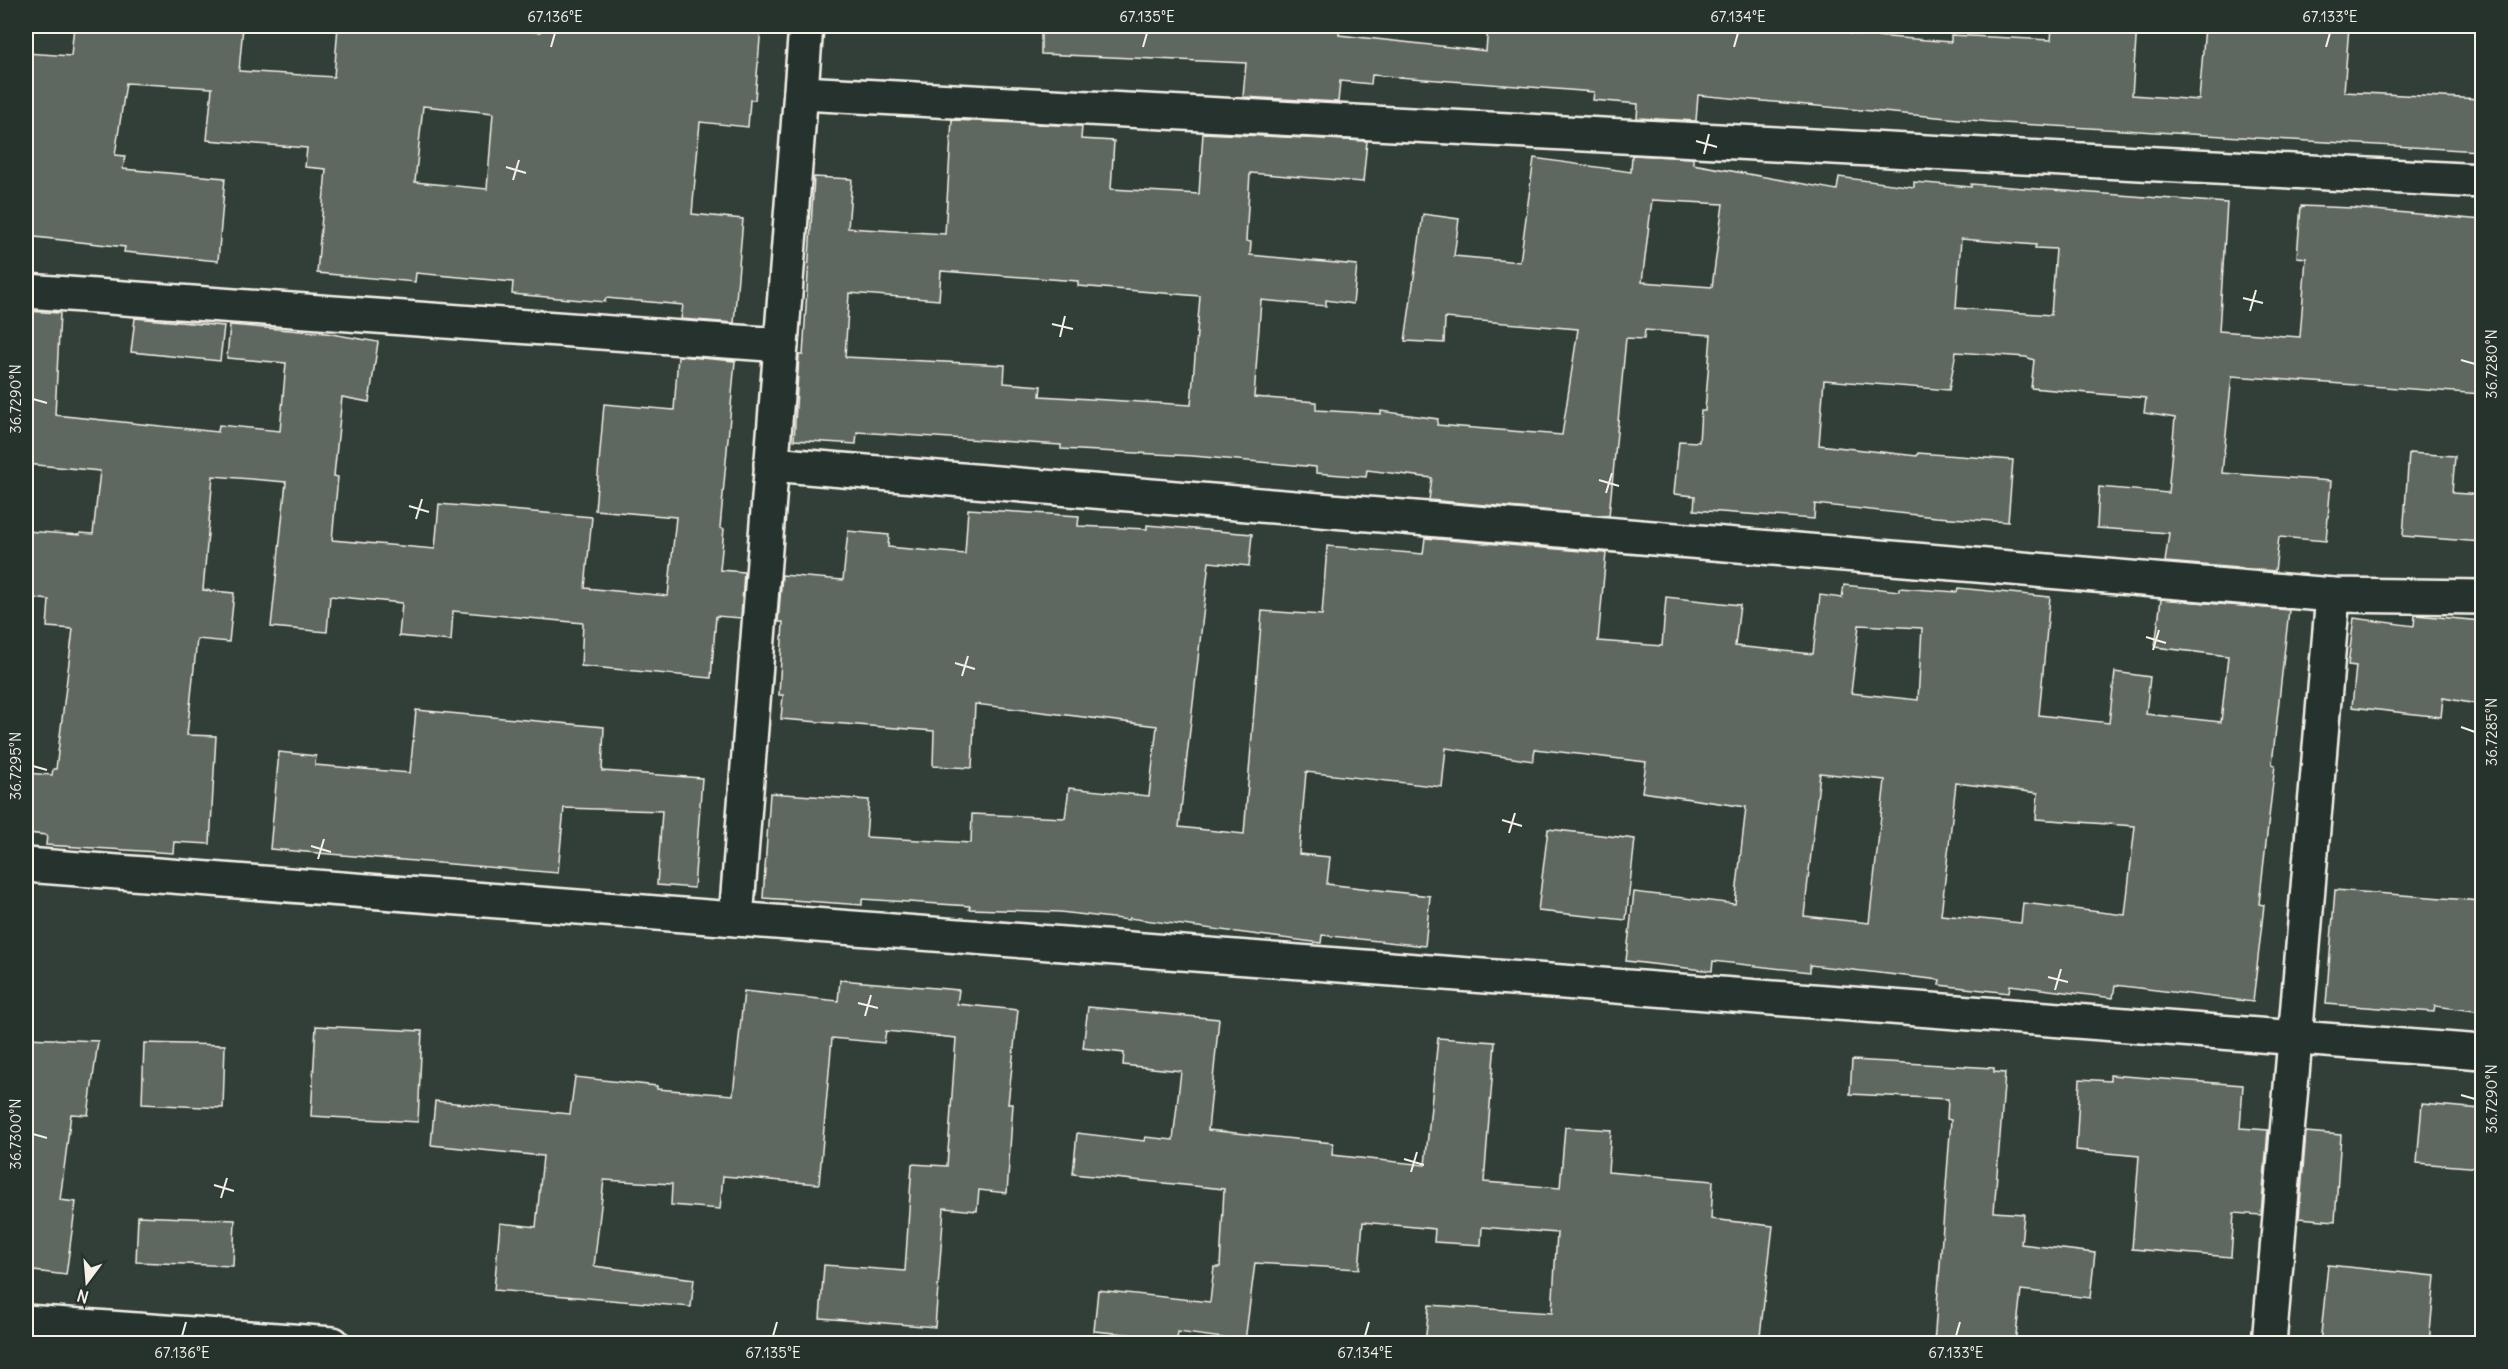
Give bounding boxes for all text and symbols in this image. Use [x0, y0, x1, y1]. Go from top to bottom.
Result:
text: 67.136°E [527, 7, 583, 26]
text: 67.135°E [1119, 7, 1175, 26]
text: 67.134°E [1710, 7, 1766, 26]
text: 67.133°E [2302, 7, 2358, 26]
text: 36.7280°N [2482, 329, 2501, 399]
text: 36.7290°N [6, 364, 25, 434]
text: 36.7285°N [2482, 698, 2501, 766]
text: 36.7295°N [6, 732, 25, 800]
text: 36.7290°N [2482, 1064, 2501, 1134]
text: 36.7300°N [6, 1098, 25, 1170]
north arrow [57, 1252, 117, 1312]
text: N [75, 1285, 91, 1308]
text: 67.136°E [154, 1343, 210, 1362]
text: 67.135°E [745, 1343, 801, 1362]
text: 67.134°E [1337, 1343, 1393, 1362]
text: 67.133°E [1928, 1343, 1984, 1362]

